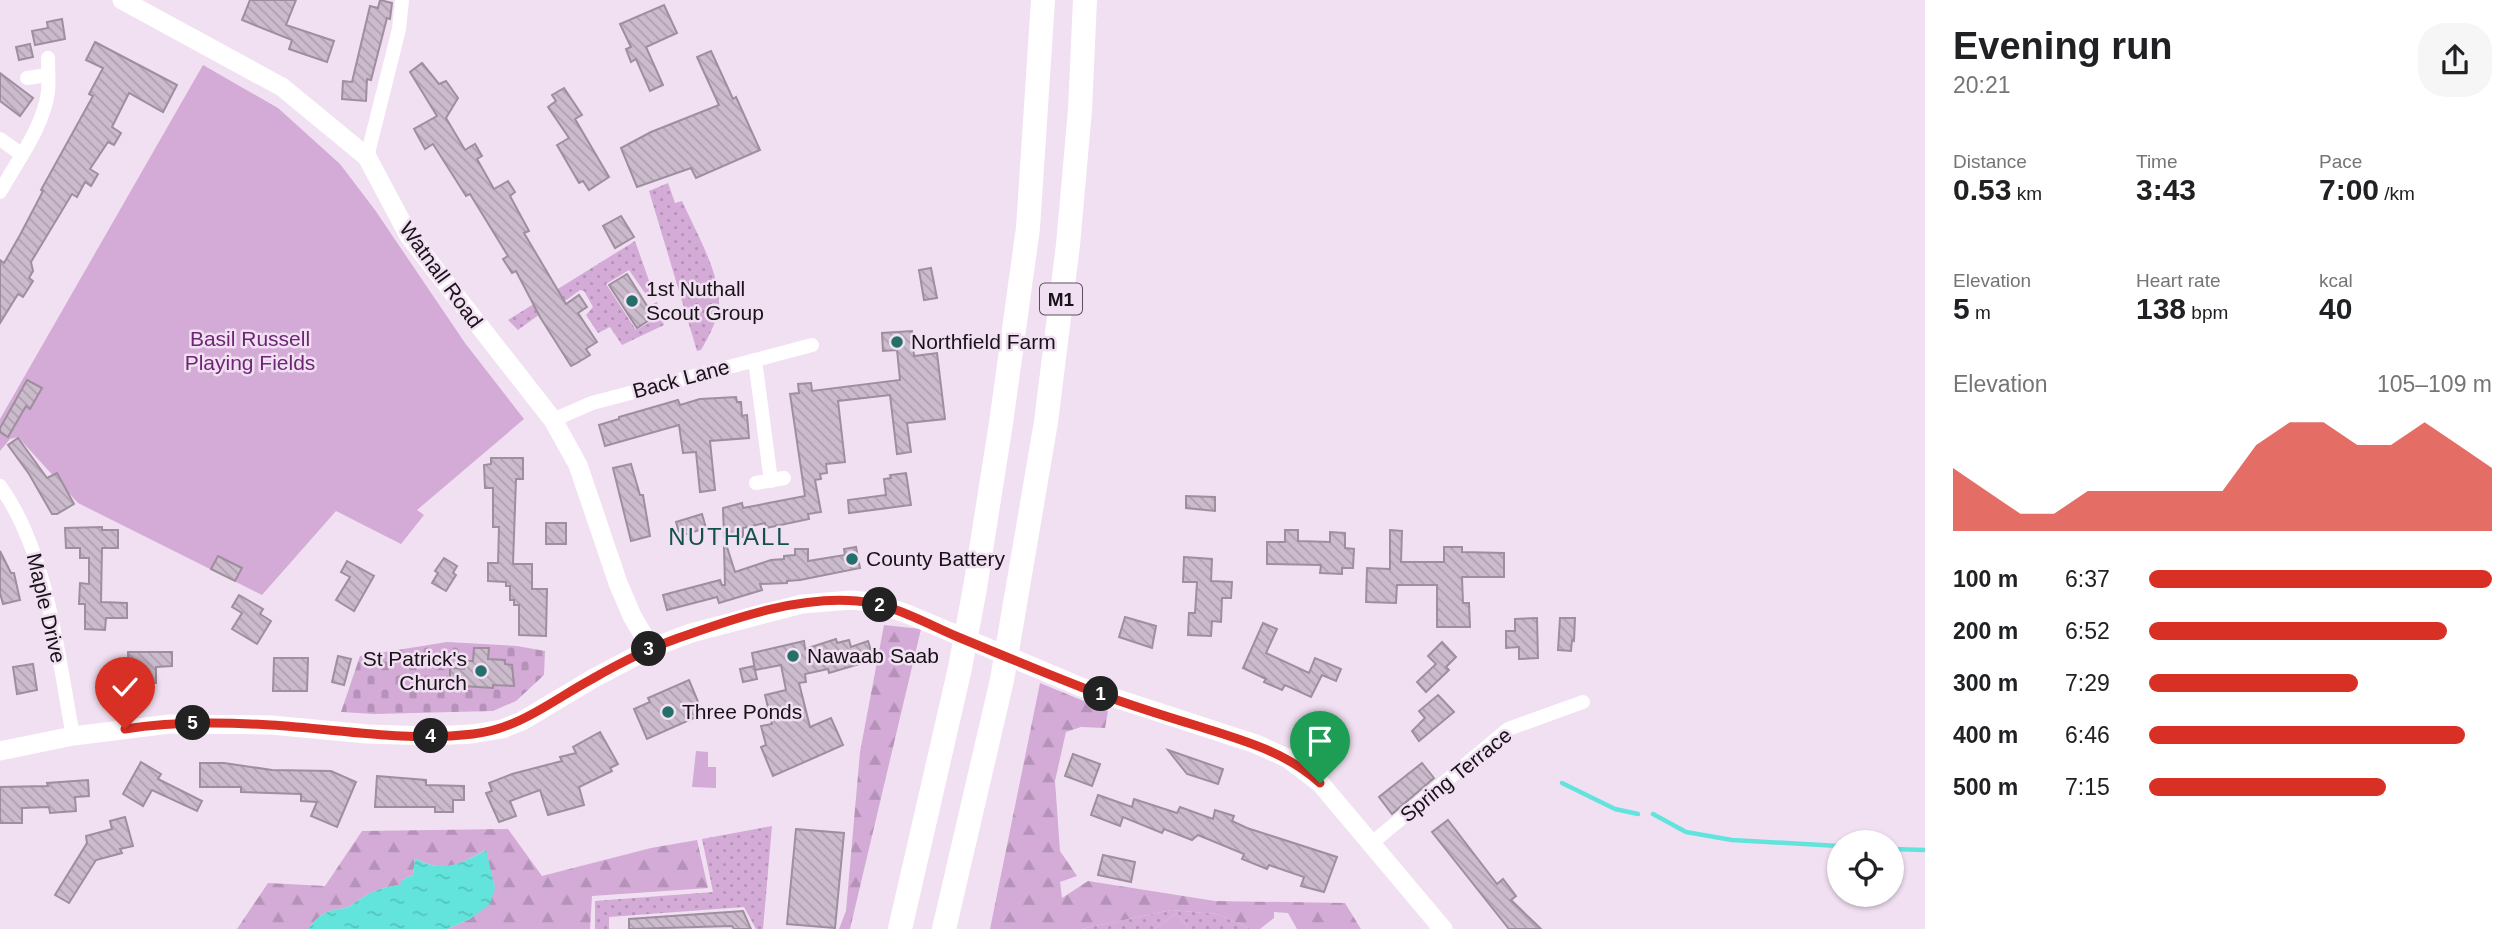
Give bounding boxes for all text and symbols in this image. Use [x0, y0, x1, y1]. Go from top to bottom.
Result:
button: share [2418, 23, 2492, 97]
text: Evening run [1953, 25, 2173, 67]
text: 20:21 [1953, 72, 2011, 98]
text: Distance [1953, 151, 2027, 172]
text: Time [2136, 151, 2178, 172]
text: Pace [2319, 151, 2362, 172]
text: 0.53 [1953, 173, 2011, 206]
text: 3:43 [2136, 173, 2196, 206]
text: 7:00 [2319, 173, 2379, 206]
text: km [2011, 183, 2042, 204]
text: /km [2379, 183, 2415, 204]
street label: Watnall Road [395, 217, 488, 332]
text: Elevation [1953, 270, 2031, 291]
text: Heart rate [2136, 270, 2220, 291]
text: kcal [2319, 270, 2353, 291]
place label: 1st Nuthall Scout Group [646, 277, 764, 324]
road number: M1 [1040, 284, 1082, 314]
text: 5 [1953, 292, 1970, 325]
text: 138 [2136, 292, 2186, 325]
text: 40 [2319, 292, 2352, 325]
marker: 1st Nuthall Scout Group [624, 293, 640, 309]
text: m [1970, 302, 1991, 323]
text: bpm [2186, 302, 2228, 323]
park label: Basil Russell Playing Fields [185, 327, 315, 374]
place label: Northfield Farm [911, 330, 1056, 353]
marker: Northfield Farm [889, 334, 905, 350]
street label: Back Lane [630, 355, 732, 402]
text: Elevation [1953, 371, 2048, 397]
text: 105–109 m [2377, 371, 2492, 397]
district label: NUTHALL [668, 523, 792, 550]
place label: County Battery [866, 547, 1005, 570]
street label: Maple Drive [23, 551, 70, 665]
marker: County Battery [844, 551, 860, 567]
text: 100 m [1953, 566, 2018, 592]
text: 6:37 [2065, 566, 2110, 592]
pin: 2 [862, 588, 898, 622]
text: 2 [874, 594, 885, 615]
text: 200 m [1953, 618, 2018, 644]
text: 6:52 [2065, 618, 2110, 644]
pin: 3 [632, 632, 666, 666]
text: 3 [643, 638, 654, 659]
place label: Nawaab Saab [807, 644, 939, 667]
place label: St Patrick's Church [363, 647, 467, 694]
marker: Nawaab Saab [785, 648, 801, 664]
pin [95, 657, 155, 729]
marker: St Patrick's Church [473, 663, 489, 679]
icon: check [106, 668, 144, 706]
text: 300 m [1953, 670, 2018, 696]
text: 7:29 [2065, 670, 2110, 696]
pin: 1 [1084, 676, 1118, 712]
text: 1 [1095, 683, 1106, 704]
place label: Three Ponds [682, 700, 802, 723]
marker: Three Ponds [660, 704, 676, 720]
pin: 5 [176, 706, 210, 740]
pin [1290, 711, 1350, 783]
text: 5 [187, 712, 198, 733]
pin: 4 [414, 718, 448, 754]
icon: arrive [1301, 722, 1339, 760]
text: 400 m [1953, 722, 2018, 748]
text: 6:46 [2065, 722, 2110, 748]
street label: Spring Terrace [1396, 723, 1516, 826]
text: 4 [425, 725, 436, 746]
text: 500 m [1953, 774, 2018, 800]
text: 7:15 [2065, 774, 2110, 800]
map controls [1827, 830, 1904, 907]
button: locate [1827, 830, 1904, 907]

